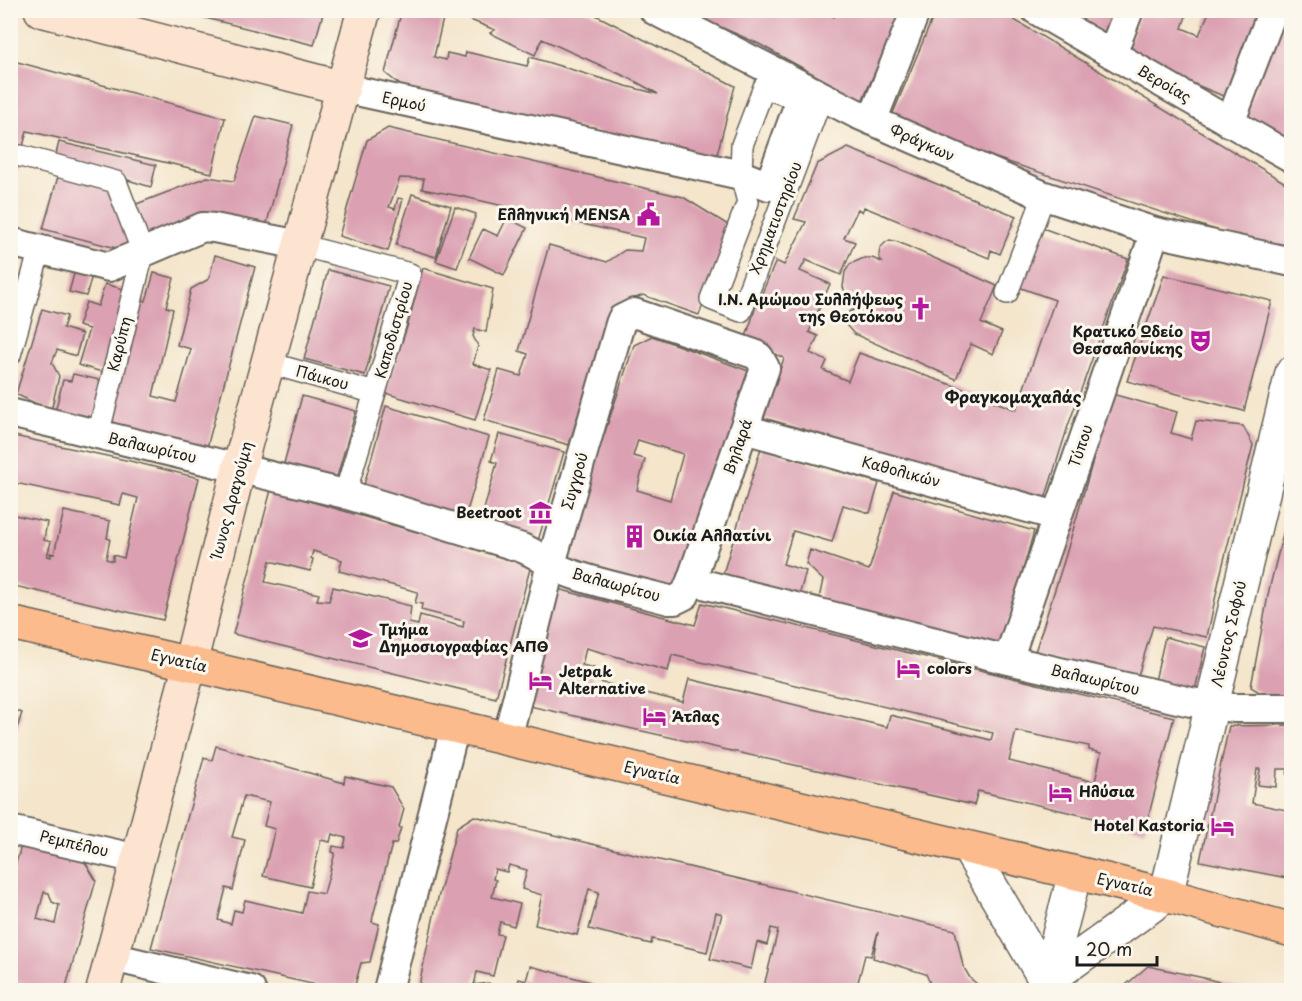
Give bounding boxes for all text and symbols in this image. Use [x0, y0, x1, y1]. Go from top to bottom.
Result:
street label: Βεροίας [1133, 58, 1196, 108]
street label: Ερμού [380, 85, 428, 116]
street label: Φράγκων [886, 117, 959, 166]
street label: Χρηματιστηρίου [743, 158, 807, 277]
place label: Ελληνική MENSA [498, 202, 630, 225]
public building icon: Ελληνική MENSA [635, 202, 661, 228]
street label: Καποδιστρίου [368, 278, 417, 381]
place label: I.N. Αμώμου Συλλήψεως της Θεοτόκου [718, 287, 903, 327]
church icon: I.N. Αμώμου Συλλήψεως της Θεοτόκου [908, 296, 934, 322]
street label: Καρύπη [101, 314, 136, 374]
place label: Κρατικό Ωδείο Θεσσαλονίκης [1072, 319, 1183, 359]
theatre icon: Κρατικό Ωδείο Θεσσαλονίκης [1188, 328, 1214, 354]
street label: Πάικου [293, 358, 352, 395]
district label: Φραγκομαχαλάς [945, 384, 1082, 408]
street label: Βηλαρά [716, 415, 757, 478]
street label: Τύπου [1062, 421, 1098, 470]
street label: Βαλαωρίτου [105, 425, 199, 468]
street label: Ίωνος Δραγούμη [203, 438, 257, 563]
street label: Συγγρού [554, 449, 593, 512]
street label: Καθολικών [860, 449, 943, 492]
place label: Beetroot [456, 500, 522, 523]
museum icon: Beetroot [527, 500, 553, 526]
building icon: Οικία Αλλατίνι [622, 523, 648, 549]
place label: Οικία Αλλατίνι [653, 523, 772, 546]
street label: Βαλαωρίτου [570, 561, 663, 606]
street label: Λέοντος Σοφού [1204, 578, 1251, 689]
place label: Τμήμα Δημοσιογραφίας ΑΠΘ [379, 617, 549, 657]
school or university icon: Τμήμα Δημοσιογραφίας ΑΠΘ [348, 626, 374, 652]
street label: Εγνατία [149, 642, 210, 677]
hotel icon: colors [896, 656, 922, 682]
place label: colors [927, 656, 972, 679]
street label: Βαλαωρίτου [1048, 657, 1142, 700]
place label: Jetpak Alternative [559, 659, 646, 699]
hotel icon: Jetpak Alternative [528, 668, 554, 694]
hotel icon: Άτλας [641, 704, 667, 730]
place label: Άτλας [672, 704, 720, 727]
street label: Εγνατία [622, 754, 683, 789]
hotel icon: Ηλύσια [1048, 779, 1074, 805]
place label: Ηλύσια [1079, 779, 1135, 802]
place label: Hotel Kastoria [1094, 813, 1206, 836]
hotel icon: Hotel Kastoria [1210, 813, 1236, 839]
street label: Ρεμπέλου [38, 823, 111, 862]
street label: Εγνατία [1095, 866, 1156, 901]
scale bar [1077, 929, 1156, 967]
text: 20 m [1086, 935, 1132, 962]

